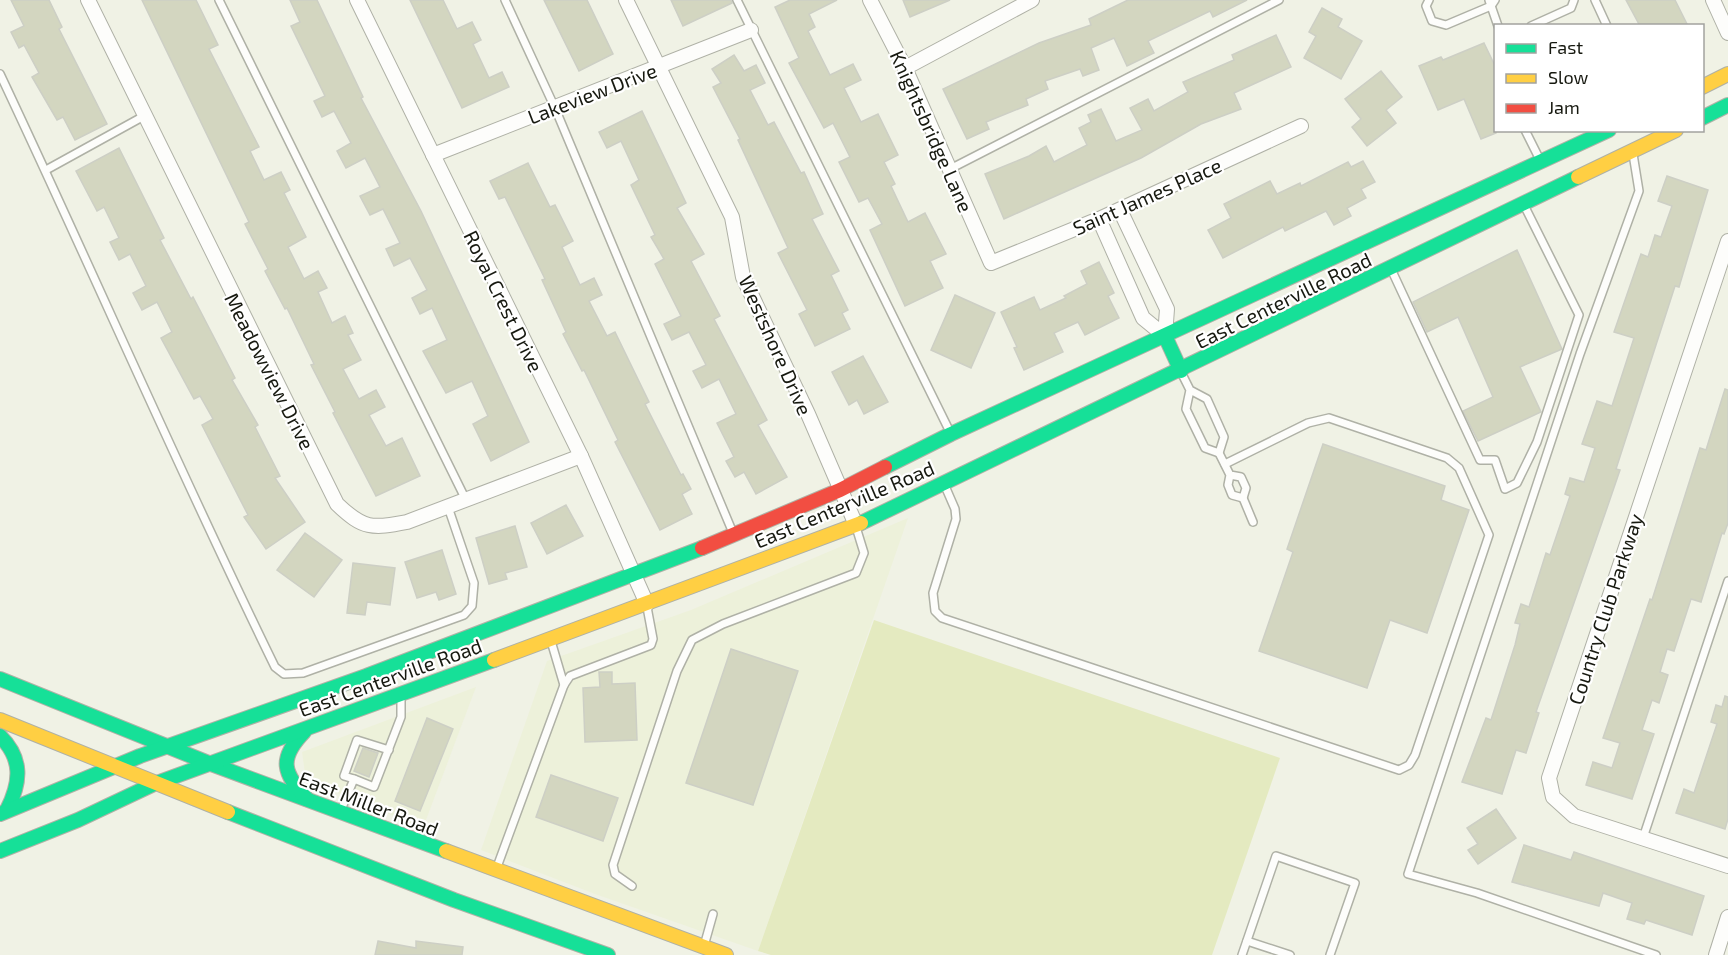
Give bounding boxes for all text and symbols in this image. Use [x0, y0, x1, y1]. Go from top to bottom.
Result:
legend [1494, 24, 1704, 132]
text: Fast [1548, 36, 1583, 58]
street label: Knightsbridge Lane [886, 46, 978, 216]
street label: Lakeview Drive [524, 57, 660, 129]
text: Slow [1548, 66, 1589, 88]
text: Jam [1548, 96, 1580, 118]
street label: Saint James Place [1069, 152, 1225, 240]
street label: Royal Crest Drive [459, 226, 549, 376]
street label: East Centerville Road [1191, 247, 1375, 353]
street label: Westshore Drive [734, 271, 818, 419]
street label: Meadowview Drive [220, 289, 320, 453]
street label: East Centerville Road [750, 455, 938, 553]
street label: Country Club Parkway [1563, 510, 1647, 708]
street label: East Centerville Road [295, 633, 485, 721]
street label: East Miller Road [296, 765, 442, 841]

